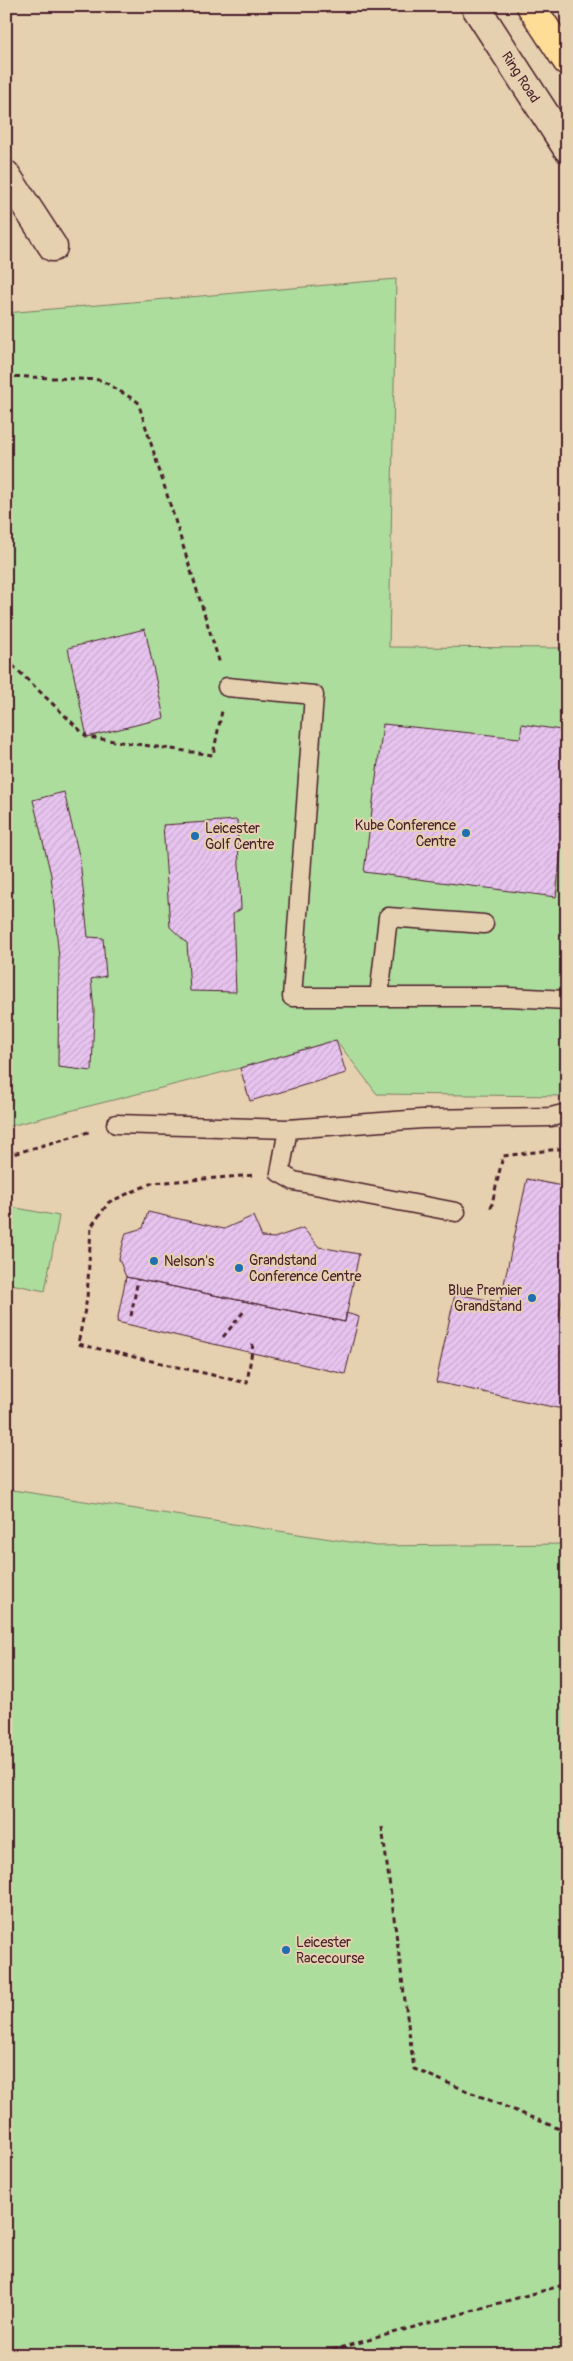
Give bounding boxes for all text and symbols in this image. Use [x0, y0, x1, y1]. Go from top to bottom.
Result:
street label: Ring Road [498, 49, 543, 106]
place label: Kube Conference Centre [355, 817, 456, 850]
place label: Leicester Golf Centre [205, 820, 274, 853]
marker: Kube Conference Centre [460, 827, 472, 839]
marker: Leicester Golf Centre [189, 830, 201, 842]
place label: Grandstand Conference Centre [249, 1252, 361, 1285]
place label: Nelson's [164, 1253, 215, 1270]
marker: Nelson's [148, 1255, 160, 1267]
marker: Grandstand Conference Centre [233, 1262, 245, 1274]
place label: Blue Premier Grandstand [448, 1282, 522, 1315]
marker: Blue Premier Grandstand [526, 1292, 538, 1304]
place label: Leicester Racecourse [296, 1934, 365, 1967]
marker: Leicester Racecourse [280, 1944, 292, 1956]

